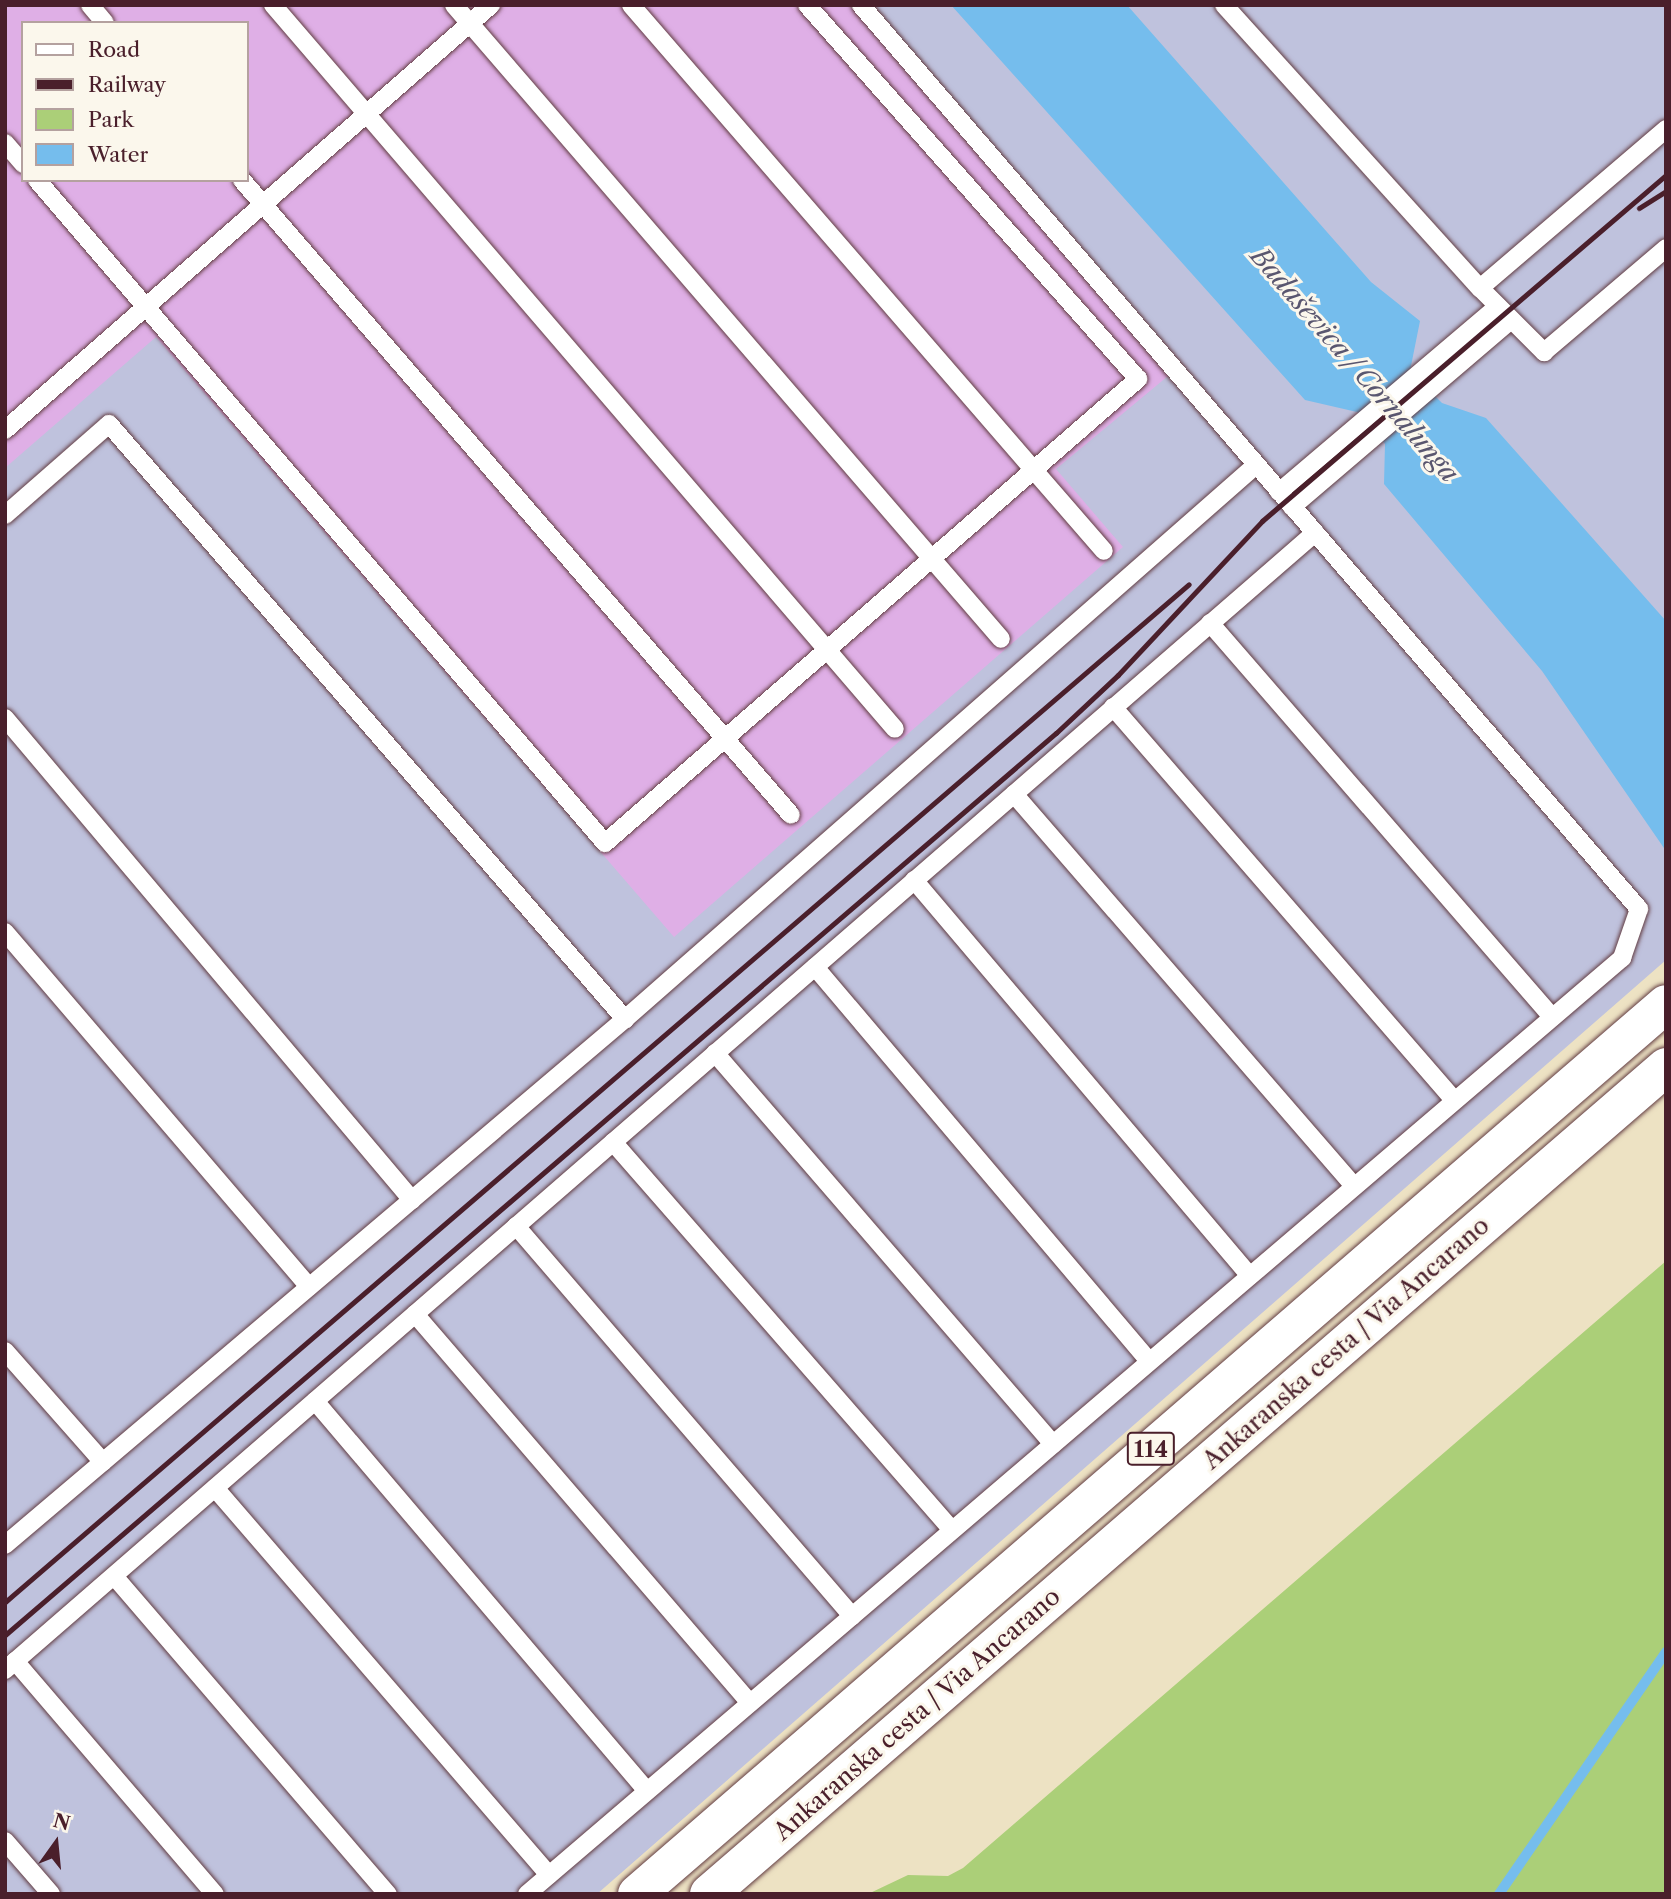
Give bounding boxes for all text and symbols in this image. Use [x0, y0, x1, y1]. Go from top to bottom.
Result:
legend [21, 21, 248, 182]
text: Road [88, 37, 140, 62]
text: Railway [88, 72, 166, 97]
text: Park [88, 107, 134, 132]
text: Water [88, 142, 148, 167]
water label: Badaševica / Cornalunga [1244, 241, 1464, 489]
street label: Ankaranska cesta / Via Ancarano [1196, 1210, 1496, 1476]
road number: 114 [1126, 1430, 1176, 1468]
street label: Ankaranska cesta / Via Ancarano [767, 1581, 1067, 1847]
north arrow [21, 1808, 91, 1878]
text: N [51, 1809, 73, 1835]

